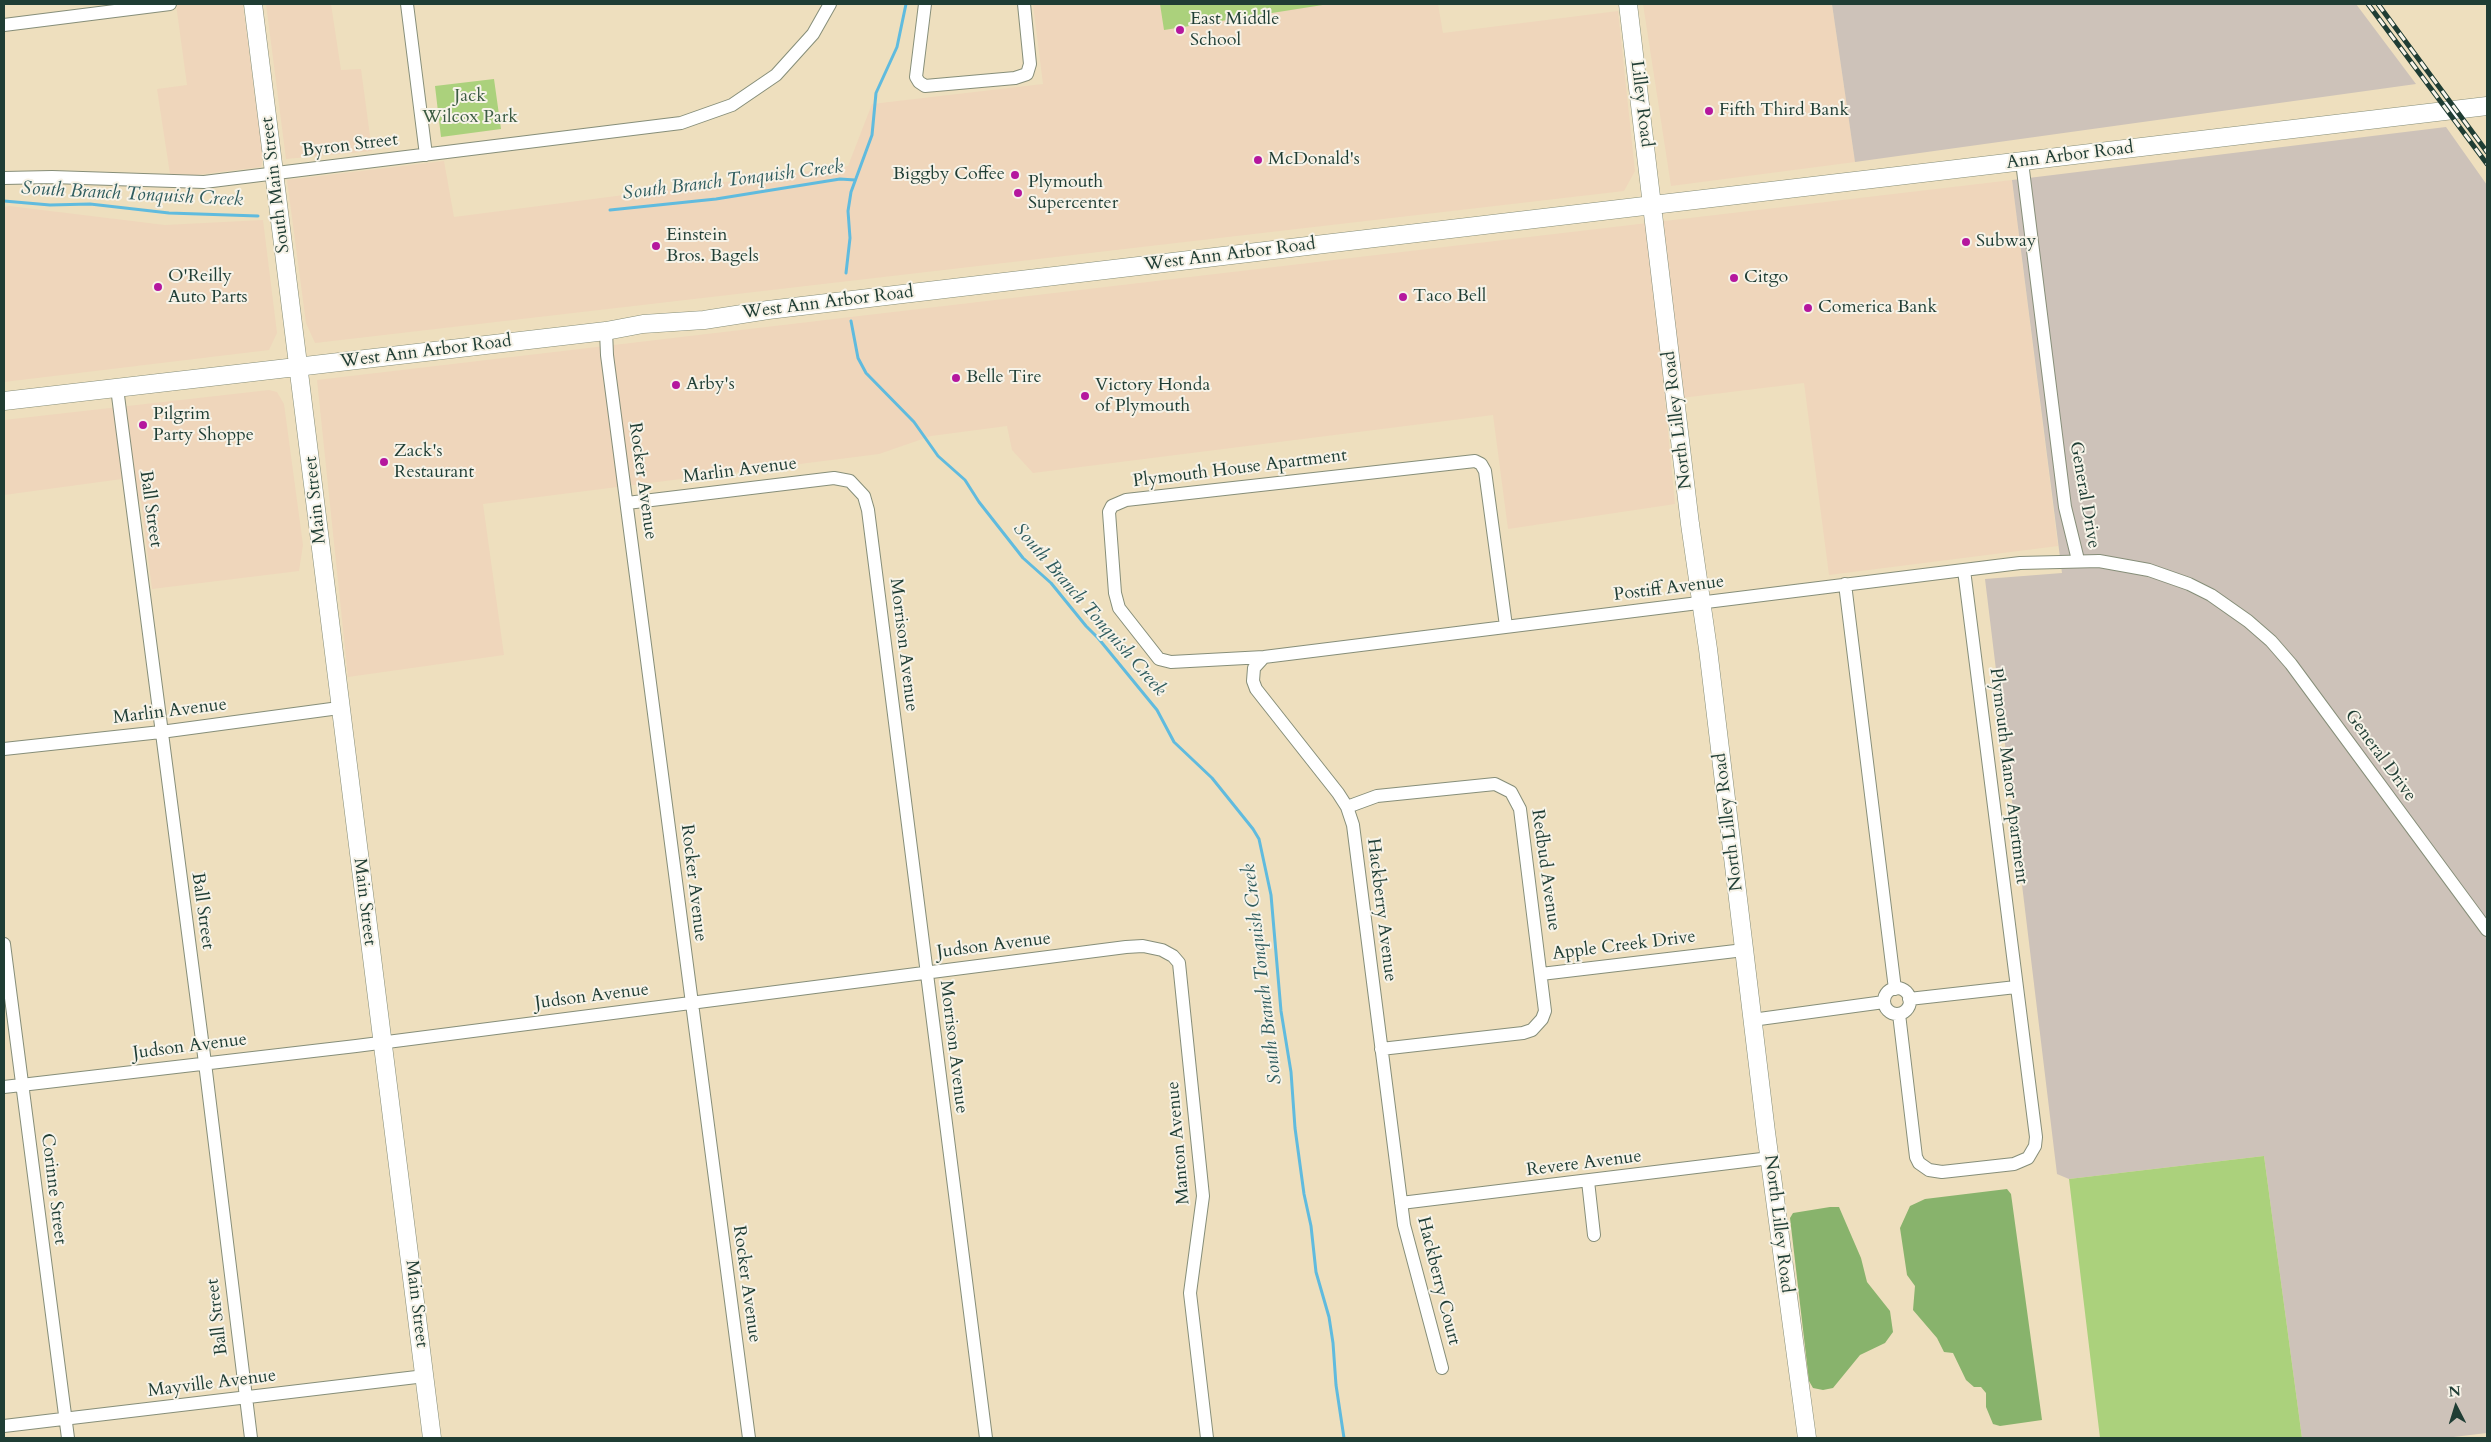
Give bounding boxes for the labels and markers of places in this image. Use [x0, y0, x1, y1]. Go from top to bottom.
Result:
place label: East Middle School [1190, 9, 1279, 52]
marker: East Middle School [1174, 24, 1186, 36]
place label: Fifth Third Bank [1719, 100, 1849, 122]
marker: Fifth Third Bank [1703, 105, 1715, 117]
place label: McDonald's [1268, 149, 1360, 171]
marker: McDonald's [1252, 154, 1264, 166]
place label: Biggby Coffee [893, 164, 1005, 186]
marker: Biggby Coffee [1009, 169, 1021, 181]
place label: Plymouth Supercenter [1028, 172, 1118, 214]
marker: Plymouth Supercenter [1012, 187, 1024, 199]
place label: Einstein Bros. Bagels [666, 225, 759, 268]
place label: Subway [1976, 231, 2036, 253]
marker: Subway [1960, 236, 1972, 248]
marker: Einstein Bros. Bagels [650, 240, 662, 252]
place label: O'Reilly Auto Parts [168, 266, 248, 308]
place label: Citgo [1744, 267, 1788, 289]
marker: Citgo [1728, 272, 1740, 284]
marker: O'Reilly Auto Parts [152, 281, 164, 293]
place label: Taco Bell [1413, 286, 1486, 308]
marker: Taco Bell [1397, 291, 1409, 303]
place label: Comerica Bank [1818, 297, 1937, 319]
marker: Comerica Bank [1802, 302, 1814, 314]
place label: Belle Tire [966, 367, 1042, 389]
marker: Belle Tire [950, 372, 962, 384]
place label: Arby's [686, 374, 735, 396]
place label: Victory Honda of Plymouth [1095, 375, 1210, 418]
marker: Arby's [670, 379, 682, 391]
marker: Victory Honda of Plymouth [1079, 390, 1091, 402]
place label: Pilgrim Party Shoppe [153, 404, 254, 446]
marker: Pilgrim Party Shoppe [137, 419, 149, 431]
place label: Zack's Restaurant [394, 441, 474, 484]
marker: Zack's Restaurant [378, 456, 390, 468]

